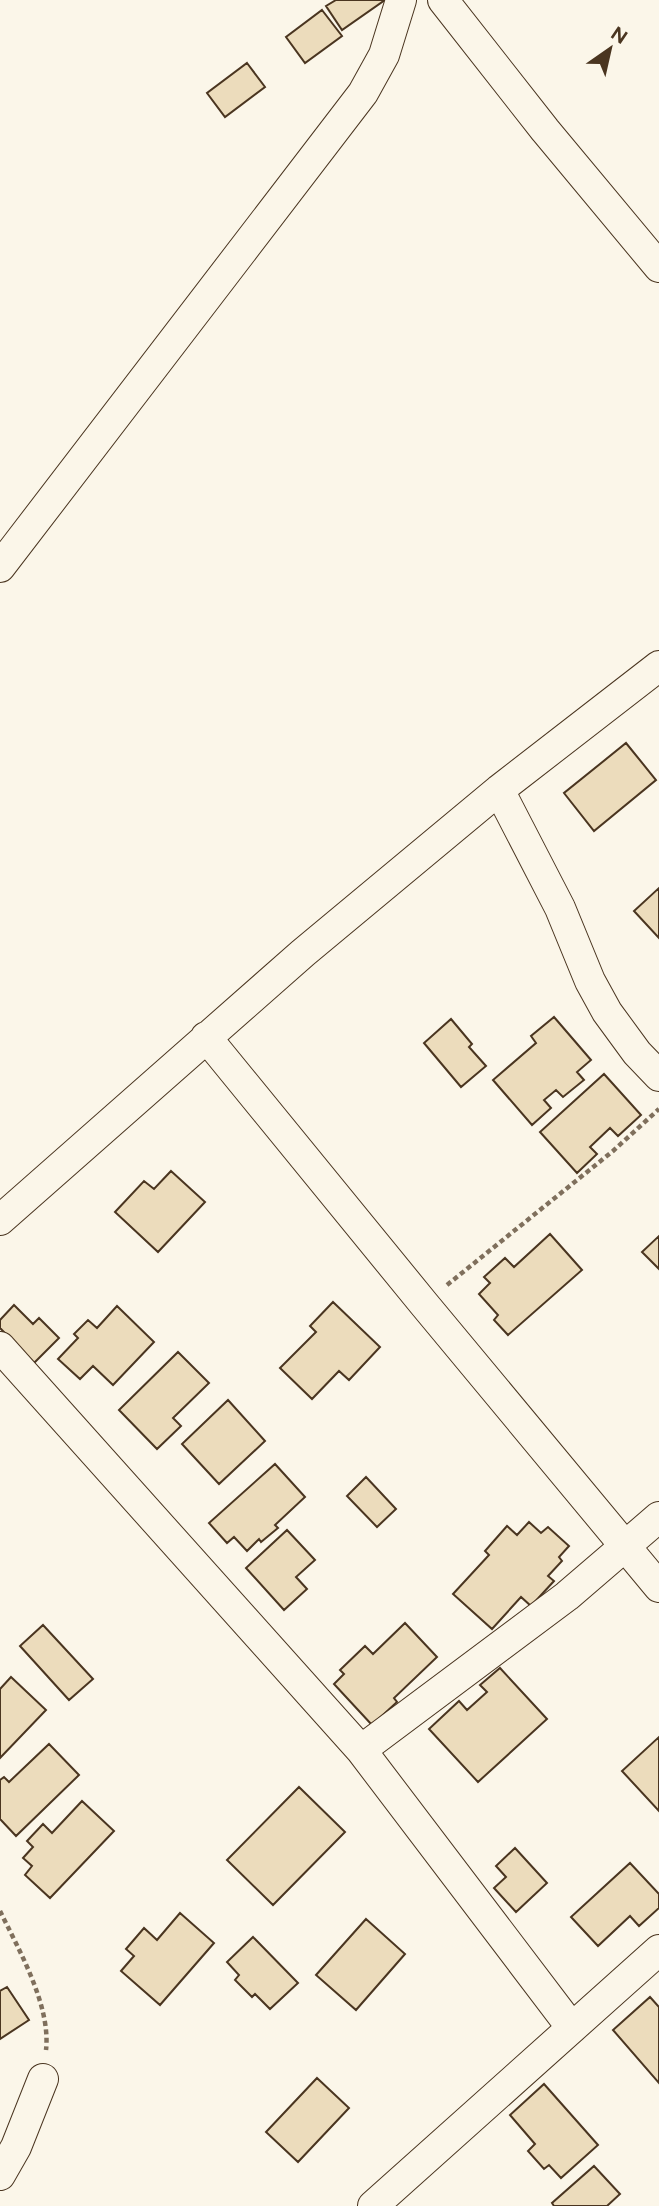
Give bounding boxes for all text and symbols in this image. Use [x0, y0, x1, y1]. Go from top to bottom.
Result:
north arrow [575, 14, 645, 84]
text: N [607, 22, 632, 49]

